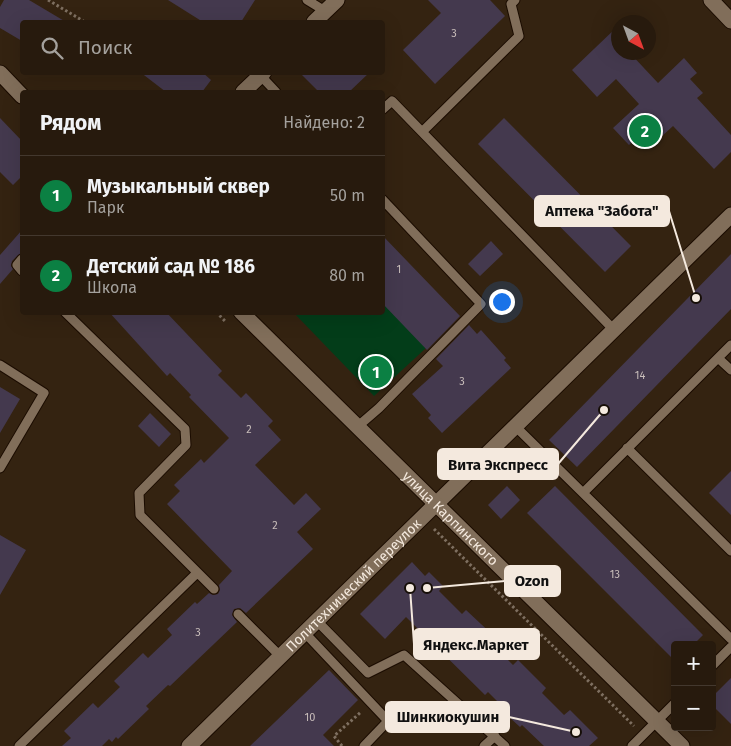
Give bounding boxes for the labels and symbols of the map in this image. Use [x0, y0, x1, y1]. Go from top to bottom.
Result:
north arrow [611, 15, 656, 60]
house number: 3 [451, 27, 457, 40]
pin: 2 [629, 112, 661, 150]
callout: Аптека "Забота" [535, 196, 669, 226]
text: Аптека "Забота" [544, 202, 659, 220]
house number: 1 [397, 263, 401, 276]
your location [489, 289, 515, 315]
pin: 1 [360, 353, 392, 391]
house number: 14 [635, 369, 645, 382]
house number: 3 [459, 375, 465, 388]
house number: 2 [246, 423, 252, 436]
callout: Вита Экспресс [438, 449, 558, 479]
text: Вита Экспресс [448, 456, 549, 474]
street label: улица Карпинского [399, 468, 502, 569]
street label: Политехнический переулок [282, 515, 425, 655]
house number: 2 [272, 519, 278, 532]
callout: Ozon [505, 566, 560, 596]
house number: 13 [610, 568, 620, 581]
text: Ozon [515, 572, 549, 590]
house number: 3 [195, 626, 201, 639]
callout: Яндекс.Маркет [414, 629, 539, 659]
text: Яндекс.Маркет [423, 636, 530, 654]
callout: Шинкиокушин [386, 702, 509, 732]
text: Шинкиокушин [397, 708, 499, 726]
house number: 10 [305, 711, 315, 724]

